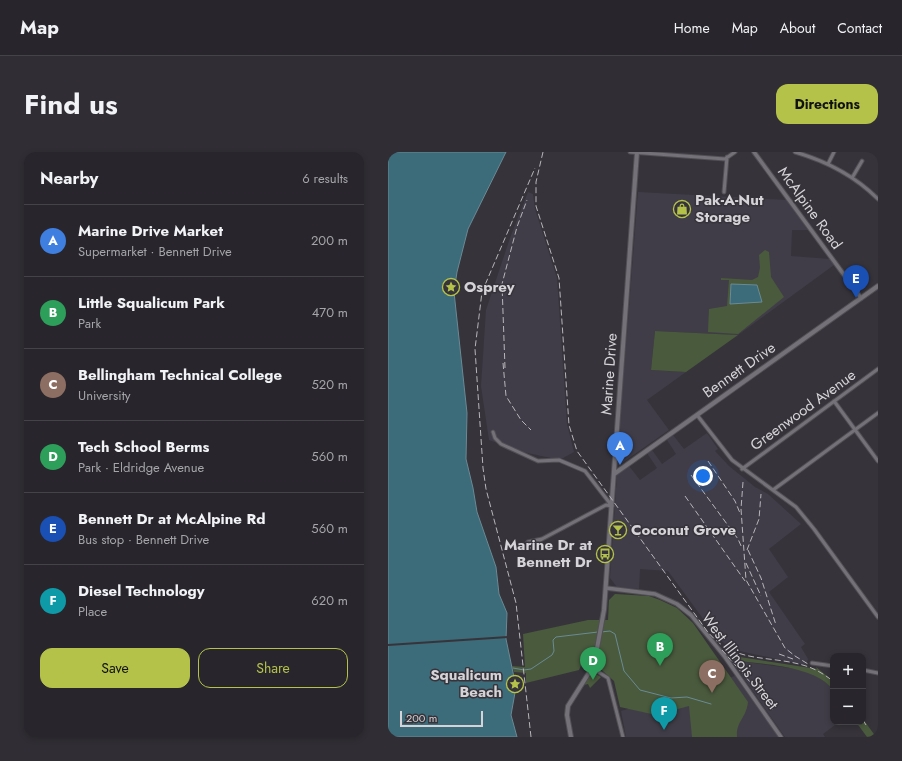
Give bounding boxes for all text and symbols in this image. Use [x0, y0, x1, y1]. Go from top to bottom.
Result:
text: Map [20, 14, 59, 41]
text: Home [674, 18, 710, 38]
text: Map [732, 18, 758, 38]
text: About [780, 18, 815, 38]
text: Contact [837, 18, 882, 38]
text: Find us [24, 84, 118, 125]
button: Directions [776, 84, 878, 124]
street label: McAlpine Road [772, 162, 848, 254]
text: Nearby [40, 166, 98, 190]
text: 6 results [302, 169, 348, 188]
place label: Pak-A-Nut Storage [695, 189, 764, 228]
shop icon: Pak-A-Nut Storage [672, 199, 692, 219]
text: Marine Drive Market [78, 220, 223, 242]
text: A [48, 231, 58, 250]
text: 200 m [311, 231, 348, 250]
text: Supermarket · Bennett Drive [78, 242, 232, 261]
pin: E [843, 265, 869, 298]
place label: Osprey [464, 276, 515, 298]
place icon: Osprey [441, 277, 461, 297]
text: Little Squalicum Park [78, 292, 225, 314]
text: B [49, 303, 57, 322]
text: 470 m [312, 303, 348, 322]
text: Park [78, 314, 101, 333]
street label: Marine Drive [595, 332, 623, 416]
street label: Bennett Drive [698, 337, 780, 403]
text: Bellingham Technical College [78, 364, 282, 386]
street label: Greenwood Avenue [746, 364, 861, 456]
text: C [48, 375, 58, 394]
text: 520 m [311, 375, 348, 394]
text: University [78, 386, 130, 405]
pin: A [607, 432, 633, 465]
text: Tech School Berms [78, 436, 209, 458]
text: D [48, 447, 58, 466]
text: 560 m [311, 447, 348, 466]
text: Park · Eldridge Avenue [78, 458, 204, 477]
your location [693, 466, 713, 486]
text: Bennett Dr at McAlpine Rd [78, 508, 265, 530]
text: E [49, 519, 57, 538]
text: 560 m [311, 519, 348, 538]
place label: Coconut Grove [631, 519, 737, 541]
bar icon: Coconut Grove [608, 520, 628, 540]
text: Bus stop · Bennett Drive [78, 530, 209, 549]
place label: Marine Dr at Bennett Dr [504, 534, 593, 573]
bus stop icon: Marine Dr at Bennett Dr [595, 544, 615, 564]
text: Diesel Technology [78, 580, 205, 602]
text: F [49, 591, 57, 610]
text: 620 m [311, 591, 348, 610]
text: Place [78, 602, 107, 621]
street label: West Illinois Street [696, 608, 784, 714]
pin: B [647, 633, 673, 666]
pin: D [580, 647, 606, 680]
button: Save [40, 648, 190, 688]
button: Share [198, 648, 348, 688]
map controls [830, 653, 866, 725]
button: + [830, 653, 866, 689]
pin: C [699, 660, 725, 693]
place label: Squalicum Beach [430, 664, 502, 703]
place icon: Squalicum Beach [505, 674, 525, 694]
button: − [830, 689, 866, 725]
pin: F [651, 697, 677, 730]
scale bar [400, 709, 483, 728]
text: 200 m [406, 710, 437, 726]

